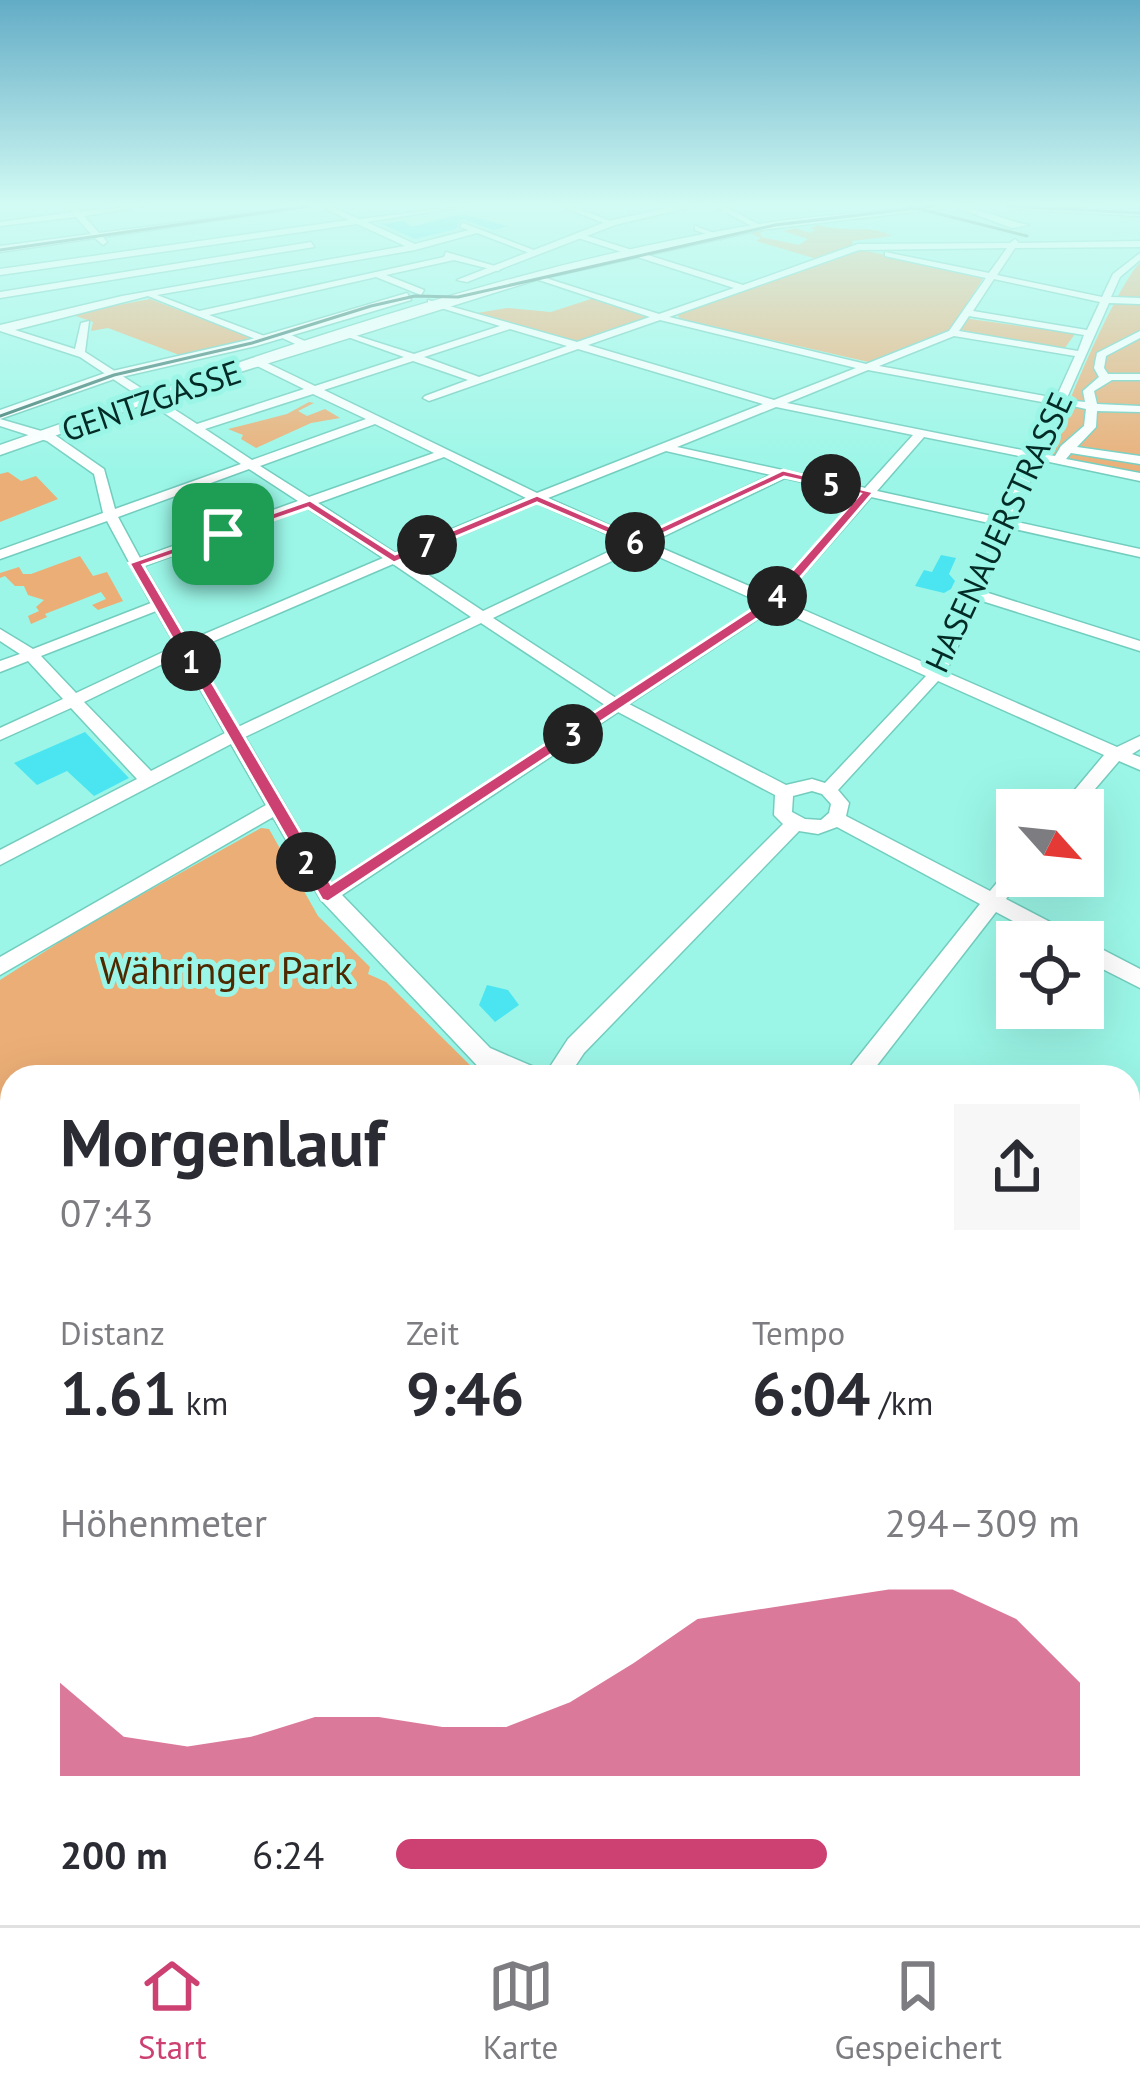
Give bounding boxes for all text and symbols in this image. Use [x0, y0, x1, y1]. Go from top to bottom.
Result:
street label: GENTZGASSE [56, 349, 246, 451]
street label: HASENAUERSTRASSE [914, 385, 1082, 679]
pin: 5 [801, 454, 861, 514]
text: 5 [822, 462, 840, 505]
pin [172, 483, 274, 585]
icon: arrive [190, 501, 256, 567]
pin: 6 [605, 512, 665, 572]
pin: 7 [397, 515, 457, 575]
text: 6 [626, 520, 644, 563]
text: 7 [418, 523, 436, 566]
pin: 4 [747, 566, 807, 626]
text: 4 [768, 574, 786, 617]
pin: 1 [161, 631, 221, 691]
text: 1 [182, 639, 200, 682]
pin: 3 [543, 704, 603, 764]
text: 3 [564, 712, 582, 755]
north arrow [996, 789, 1104, 897]
map controls [996, 789, 1104, 1029]
pin: 2 [276, 832, 336, 892]
text: 2 [297, 840, 315, 883]
button: locate [996, 921, 1104, 1029]
park label: Währinger Park [100, 944, 353, 995]
text: Morgenlauf [60, 1099, 385, 1184]
button: share [954, 1104, 1080, 1230]
text: 07:43 [60, 1187, 154, 1238]
text: Distanz [60, 1311, 165, 1354]
text: Zeit [406, 1311, 459, 1354]
text: Tempo [752, 1311, 845, 1354]
text: 1.61 [60, 1354, 177, 1432]
text: 9:46 [406, 1354, 524, 1432]
text: 6:04 [752, 1354, 870, 1432]
text: km [177, 1381, 228, 1424]
text: /km [870, 1381, 933, 1424]
text: Höhenmeter [60, 1497, 267, 1548]
text: 294–309 m [885, 1497, 1080, 1548]
text: 200 m [60, 1829, 168, 1880]
text: 6:24 [252, 1829, 324, 1880]
tab: Start [138, 1953, 207, 2068]
tab: Karte [483, 1953, 558, 2068]
tab: Gespeichert [834, 1953, 1002, 2068]

